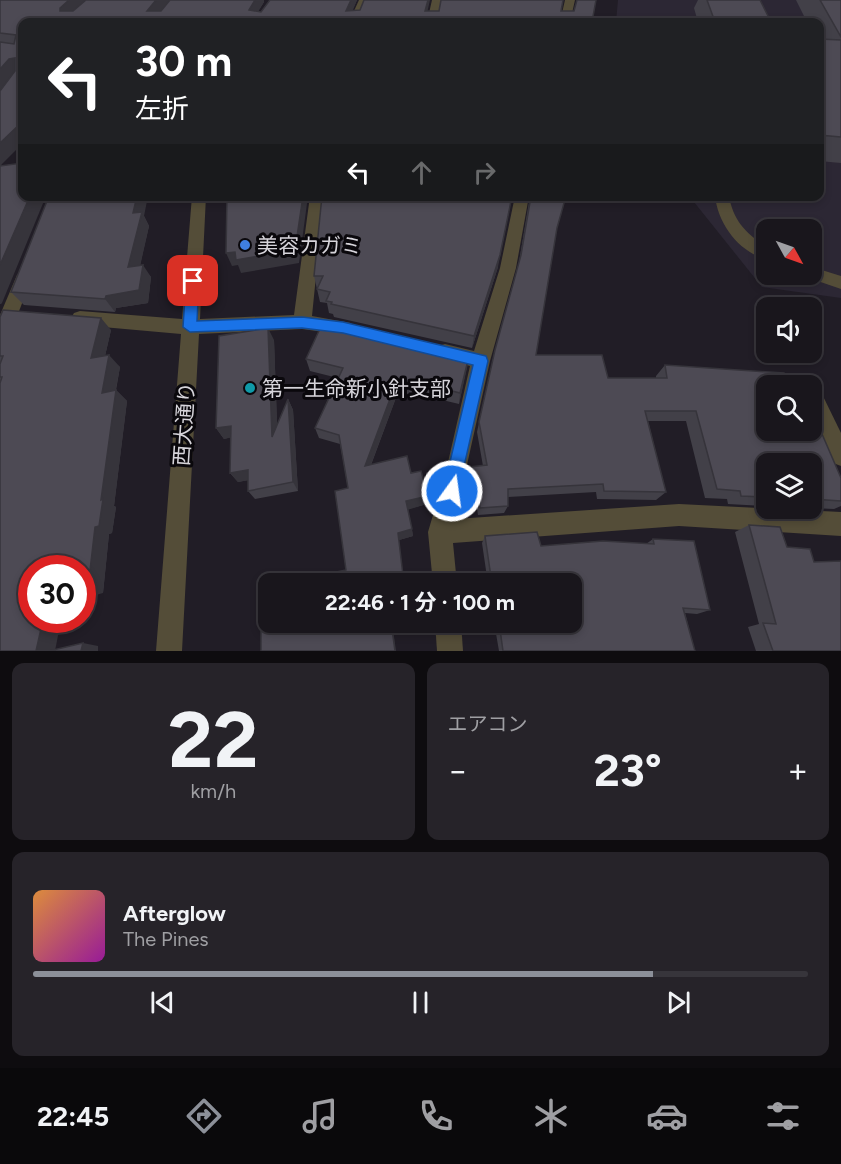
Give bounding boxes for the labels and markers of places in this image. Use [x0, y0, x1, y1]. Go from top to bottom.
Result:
place label: 美容カガミ [257, 233, 362, 258]
marker: 美容カガミ [238, 238, 252, 252]
pin [167, 255, 218, 306]
place label: 第一生命新小針支部 [262, 376, 451, 401]
marker: 第一生命新小針支部 [243, 381, 257, 395]

